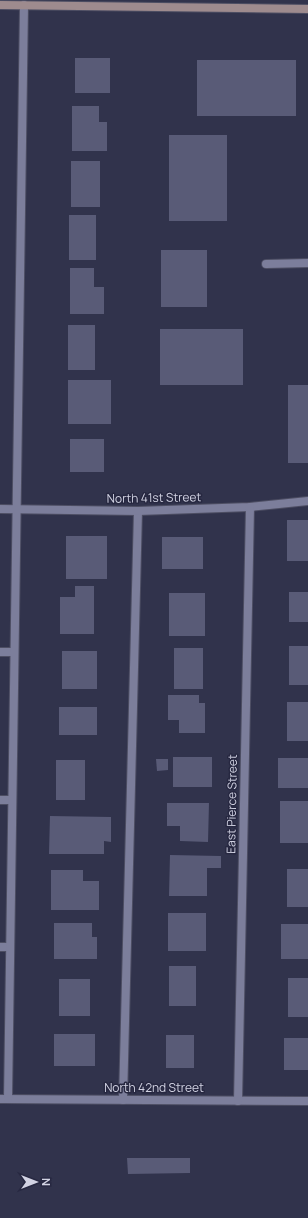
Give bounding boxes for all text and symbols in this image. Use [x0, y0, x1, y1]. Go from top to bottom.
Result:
street label: North 41st Street [107, 488, 202, 507]
street label: East Pierce Street [222, 754, 241, 854]
street label: North 42nd Street [104, 1079, 204, 1096]
north arrow [16, 1162, 56, 1202]
text: N [39, 1178, 54, 1186]

